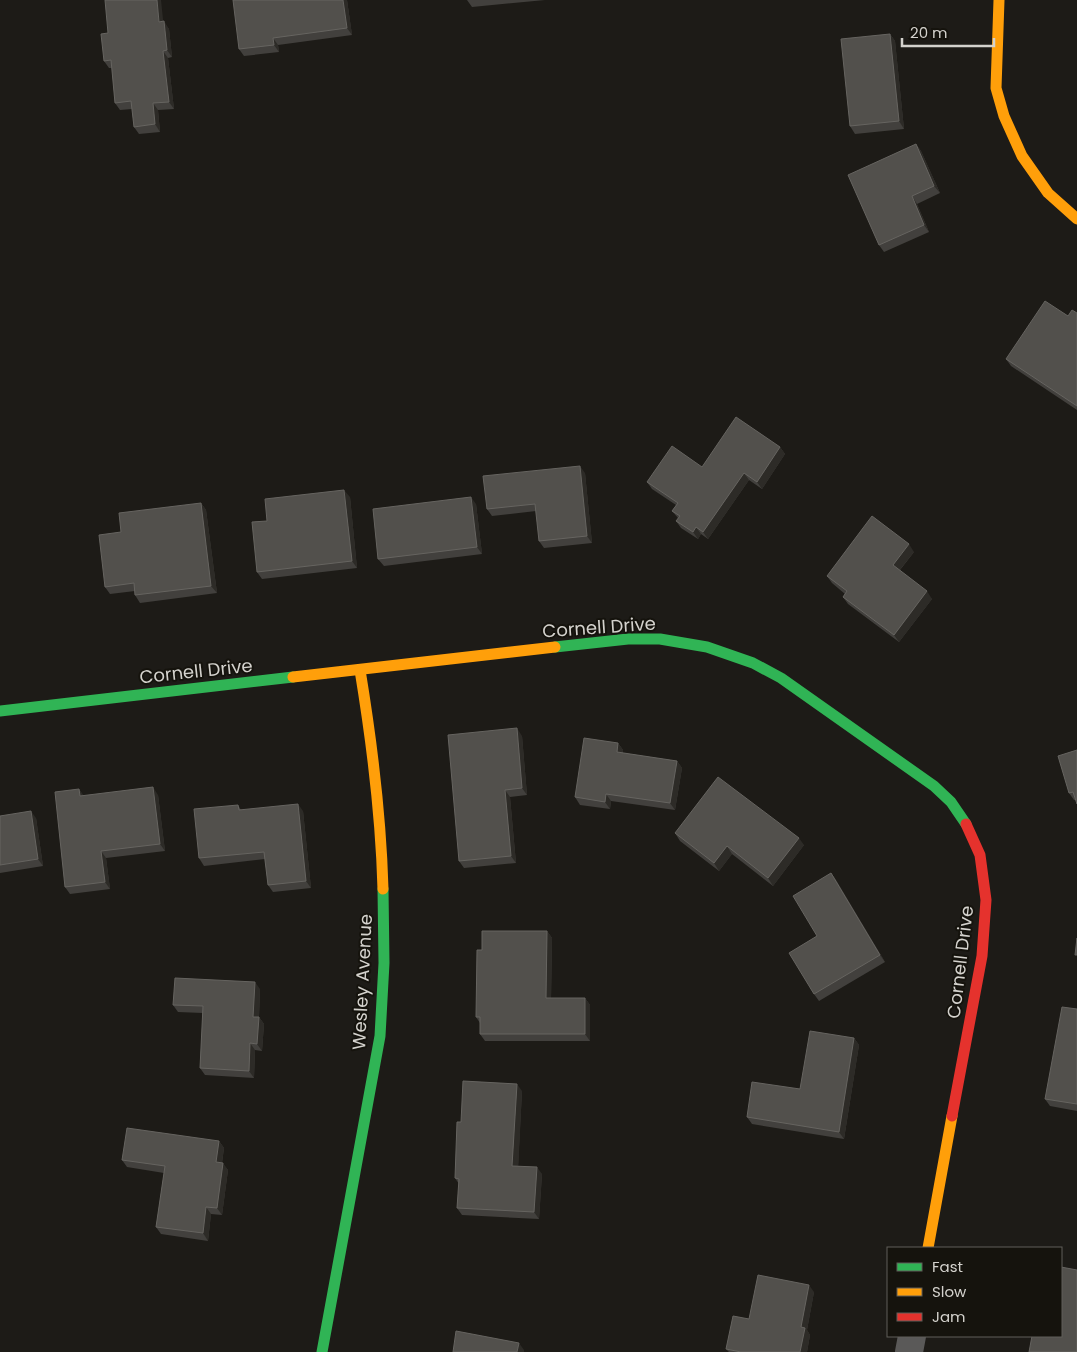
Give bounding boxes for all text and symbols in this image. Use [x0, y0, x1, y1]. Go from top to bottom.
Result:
scale bar [902, 15, 994, 47]
text: 20 m [910, 22, 948, 43]
street label: Cornell Drive [541, 611, 657, 643]
street label: Cornell Drive [138, 653, 254, 689]
street label: Cornell Drive [941, 904, 979, 1020]
street label: Wesley Avenue [346, 913, 378, 1051]
legend [887, 1247, 1062, 1337]
text: Fast [932, 1256, 963, 1277]
text: Slow [932, 1281, 967, 1302]
text: Jam [932, 1306, 966, 1327]

